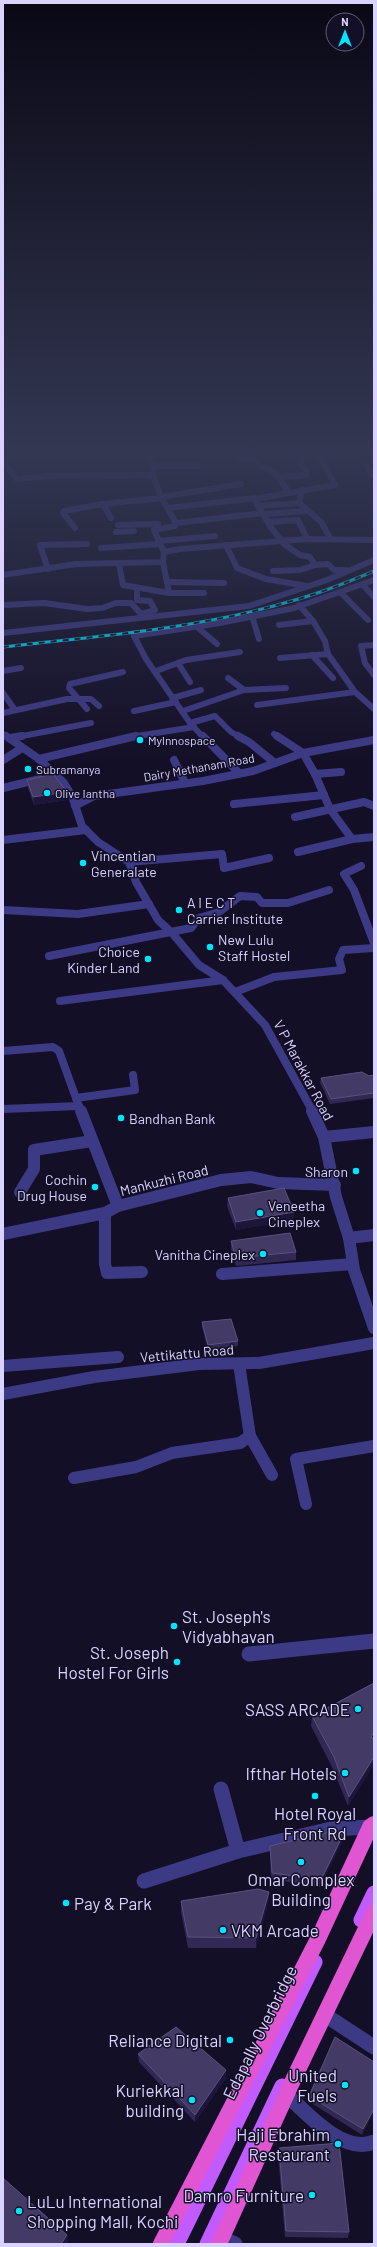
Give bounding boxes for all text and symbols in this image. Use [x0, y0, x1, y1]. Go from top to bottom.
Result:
north arrow [325, 12, 365, 52]
text: N [341, 15, 349, 28]
place label: Mylnnospace [148, 733, 215, 747]
marker: Mylnnospace [135, 735, 145, 745]
street label: Dairy Methanam Road [142, 750, 256, 784]
place label: Subramanya [36, 762, 100, 776]
marker: Subramanya [23, 764, 33, 774]
place label: Olive Iantha [55, 786, 115, 800]
marker: Olive Iantha [42, 788, 52, 798]
place label: Vincentian Generalate [91, 847, 157, 880]
marker: Vincentian Generalate [78, 858, 88, 868]
place label: A I E C T Carrier Institute [187, 894, 283, 927]
marker: A I E C T Carrier Institute [174, 905, 184, 915]
place label: New Lulu Staff Hostel [218, 931, 290, 964]
marker: New Lulu Staff Hostel [205, 942, 215, 952]
place label: Choice Kinder Land [67, 943, 140, 976]
marker: Choice Kinder Land [143, 954, 153, 964]
street label: V P Marakkar Road [270, 1017, 338, 1123]
place label: Bandhan Bank [129, 1110, 215, 1127]
marker: Bandhan Bank [116, 1113, 126, 1123]
street label: Mankuzhi Road [118, 1161, 210, 1199]
place label: Sharon [305, 1163, 348, 1180]
marker: Sharon [351, 1166, 361, 1176]
place label: Cochin Drug House [17, 1171, 87, 1204]
marker: Cochin Drug House [90, 1182, 100, 1192]
place label: Veneetha Cineplex [268, 1197, 325, 1230]
marker: Veneetha Cineplex [255, 1208, 265, 1218]
place label: Vanitha Cineplex [155, 1246, 255, 1263]
marker: Vanitha Cineplex [258, 1249, 268, 1259]
street label: Vettikattu Road [139, 1340, 235, 1366]
place label: St. Joseph's Vidyabhavan [182, 1606, 275, 1646]
marker: St. Joseph's Vidyabhavan [169, 1621, 179, 1631]
place label: St. Joseph Hostel For Girls [57, 1642, 169, 1682]
marker: St. Joseph Hostel For Girls [172, 1657, 182, 1667]
place label: SASS ARCADE [245, 1699, 350, 1719]
marker: SASS ARCADE [353, 1704, 363, 1714]
place label: Ifthar Hotels [246, 1763, 337, 1783]
marker: Ifthar Hotels [340, 1768, 350, 1778]
marker: Hotel Royal Front Rd [310, 1791, 320, 1801]
place label: Hotel Royal Front Rd [274, 1803, 356, 1843]
marker: Omar Complex Building [296, 1857, 306, 1867]
place label: Omar Complex Building [248, 1869, 354, 1909]
place label: Pay & Park [74, 1893, 152, 1913]
marker: Pay & Park [61, 1898, 71, 1908]
place label: VKM Arcade [231, 1920, 319, 1940]
marker: VKM Arcade [218, 1925, 228, 1935]
street label: Edapally Overbridge [218, 1962, 300, 2102]
place label: Reliance Digital [108, 2030, 222, 2050]
marker: Reliance Digital [225, 2035, 235, 2045]
place label: United Fuels [288, 2065, 337, 2105]
place label: Kuriekkal building [115, 2080, 184, 2120]
marker: United Fuels [340, 2080, 350, 2090]
marker: Kuriekkal building [187, 2095, 197, 2105]
place label: Haji Ebrahim Restaurant [236, 2124, 330, 2164]
marker: Haji Ebrahim Restaurant [333, 2139, 343, 2149]
place label: Damro Furniture [183, 2185, 304, 2205]
marker: Damro Furniture [307, 2190, 317, 2200]
place label: LuLu International Shopping Mall, Kochi [27, 2191, 178, 2231]
marker: LuLu International Shopping Mall, Kochi [14, 2206, 24, 2216]

